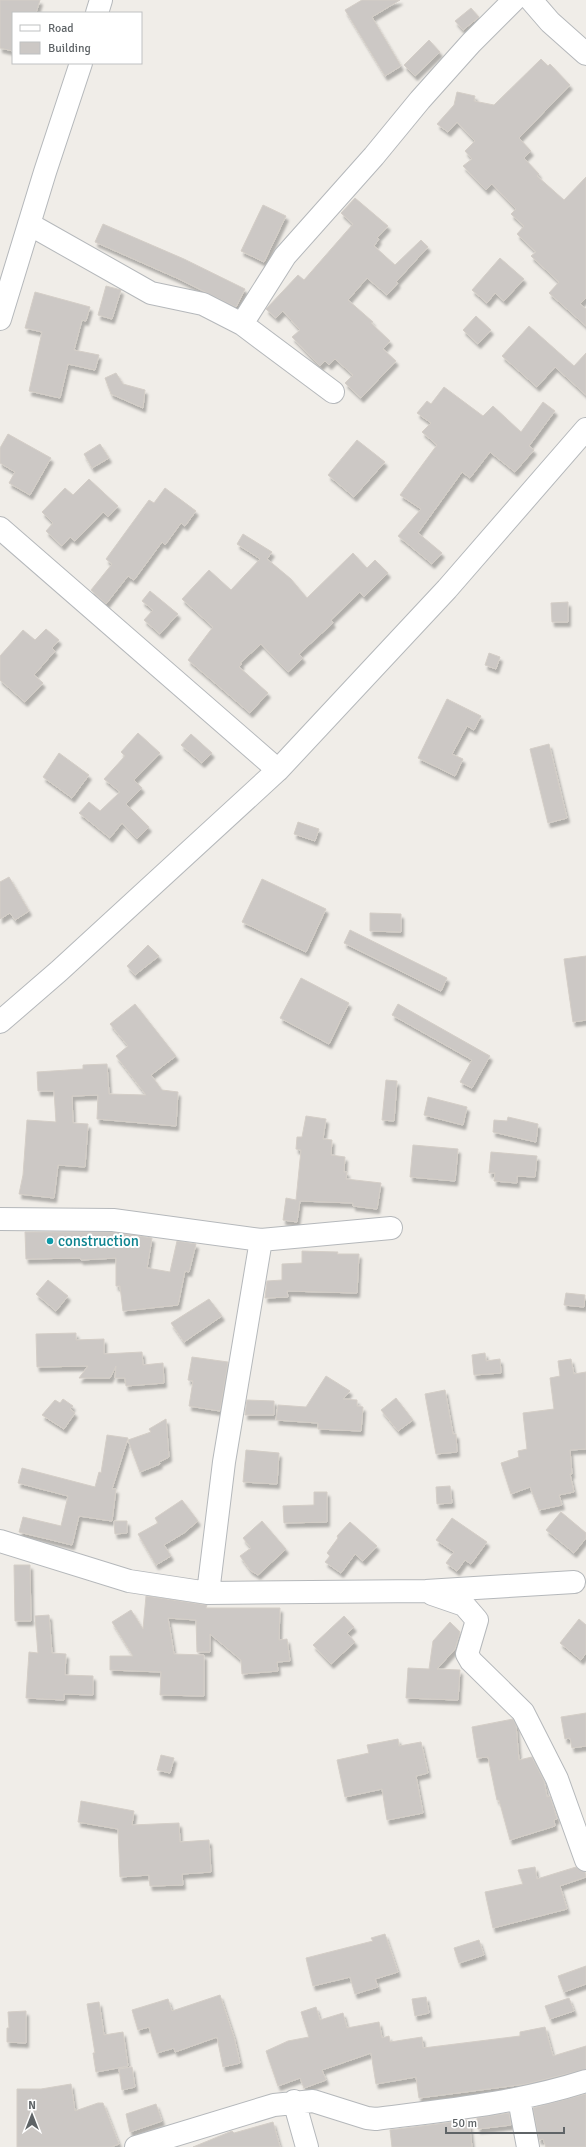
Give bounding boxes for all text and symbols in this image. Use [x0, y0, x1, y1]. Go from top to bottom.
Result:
legend [12, 12, 142, 64]
text: Road [48, 21, 74, 36]
text: Building [48, 41, 91, 56]
place label: construction [58, 1232, 139, 1250]
marker: construction [45, 1236, 55, 1246]
north arrow [12, 2095, 52, 2135]
text: N [28, 2099, 36, 2112]
scale bar [446, 2109, 564, 2135]
text: 50 m [452, 2116, 477, 2131]

